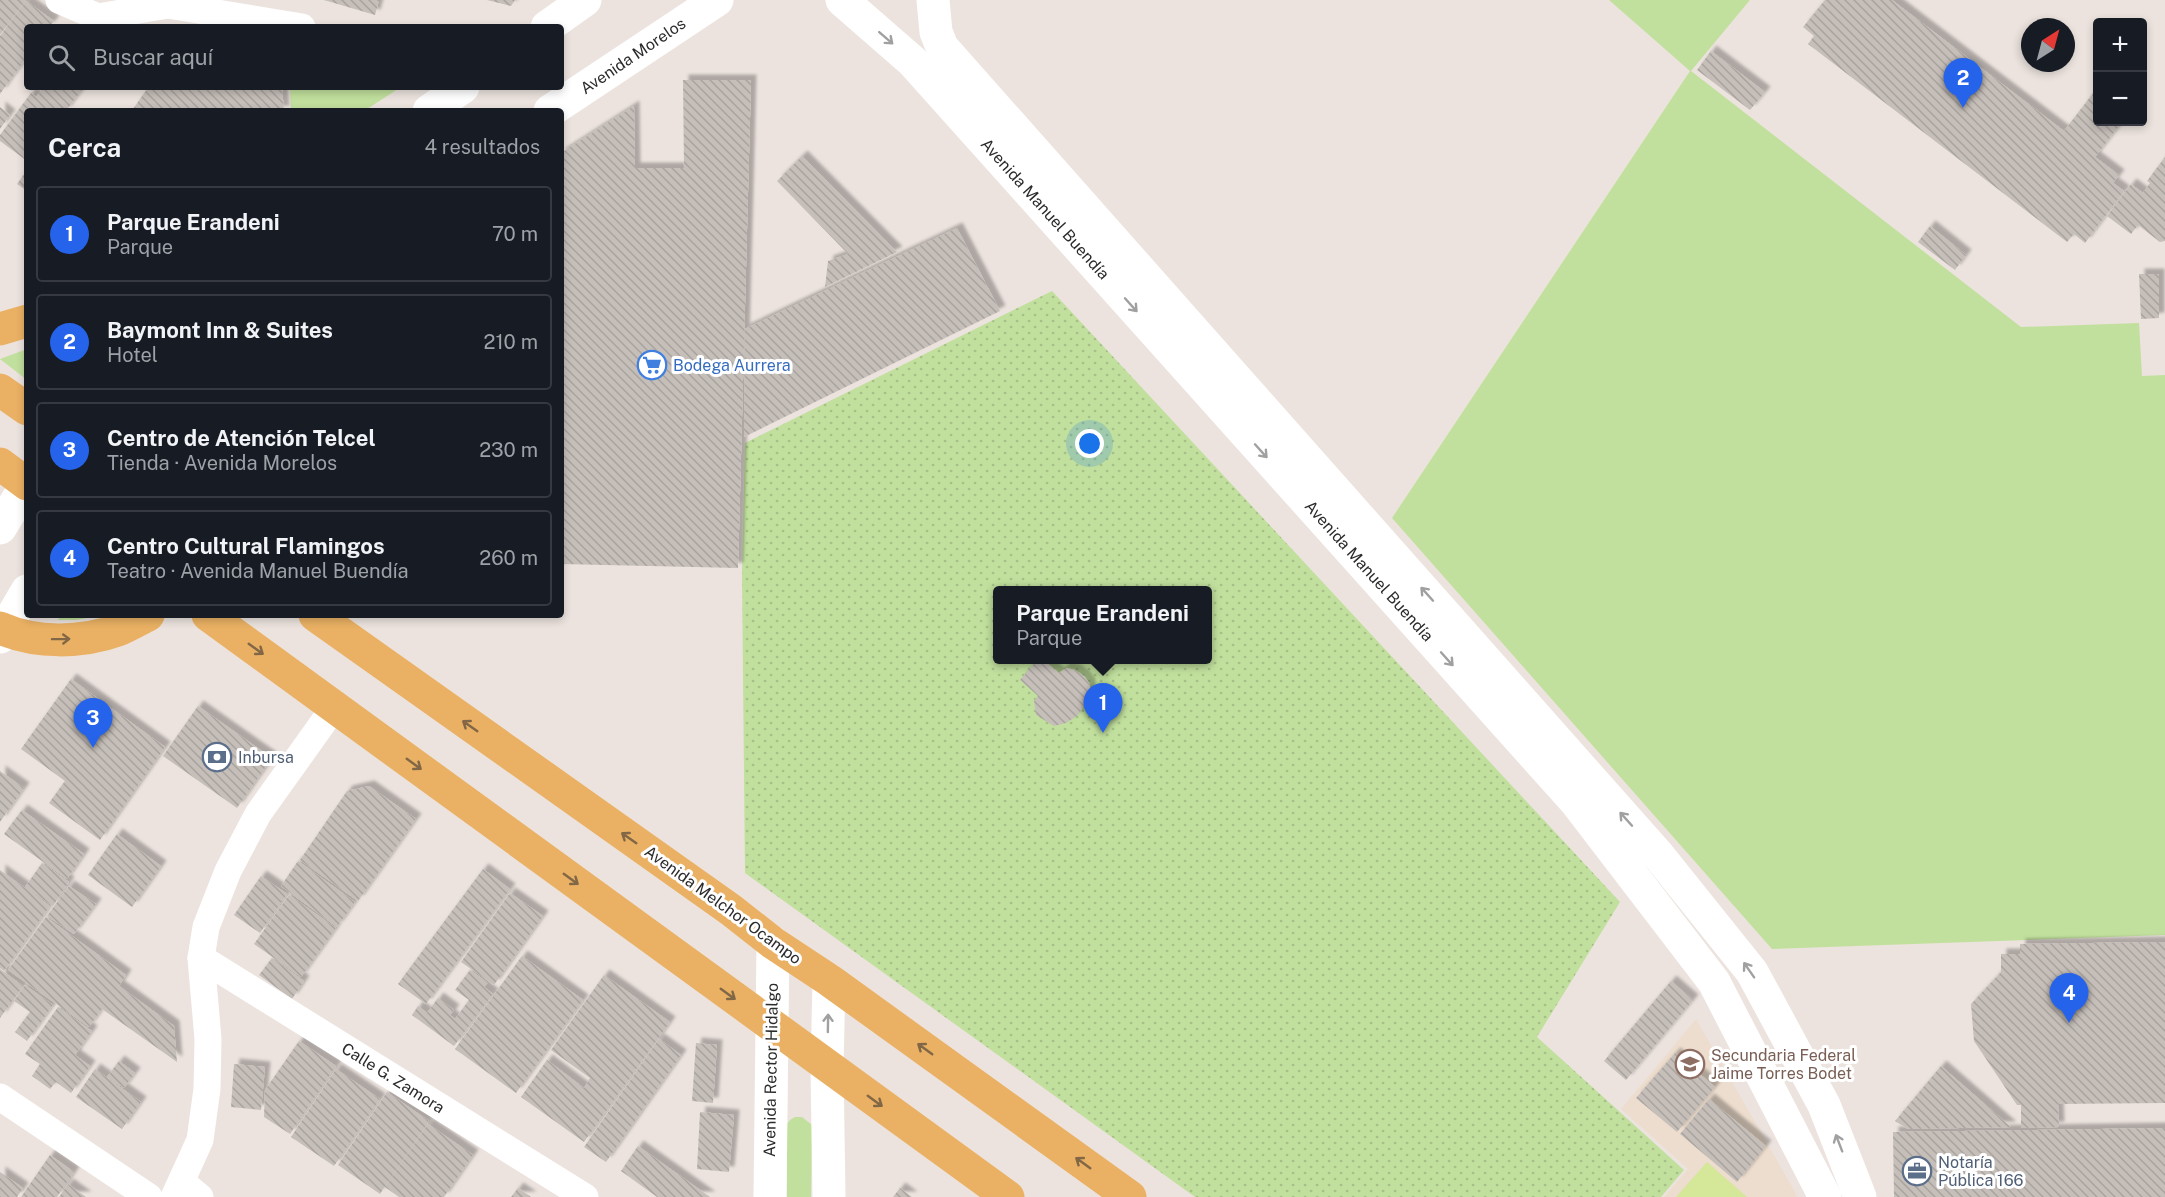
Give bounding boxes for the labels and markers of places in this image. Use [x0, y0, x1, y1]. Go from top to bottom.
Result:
pin: 2 [1944, 58, 1982, 108]
supermarket icon: Bodega Aurrera [636, 349, 668, 381]
place label: Bodega Aurrera [673, 356, 791, 375]
pin: 1 [1084, 684, 1122, 733]
pin: 3 [74, 698, 112, 748]
bank icon: Inbursa [201, 741, 233, 773]
place label: Inbursa [238, 748, 294, 767]
pin: 4 [2050, 974, 2088, 1023]
place label: Secundaria Federal Jaime Torres Bodet [1711, 1046, 1856, 1083]
school or university icon: Secundaria Federal Jaime Torres Bodet [1674, 1048, 1706, 1080]
place label: Notaría Pública 166 [1938, 1153, 2023, 1190]
office icon: Notaría Pública 166 [1901, 1155, 1933, 1187]

